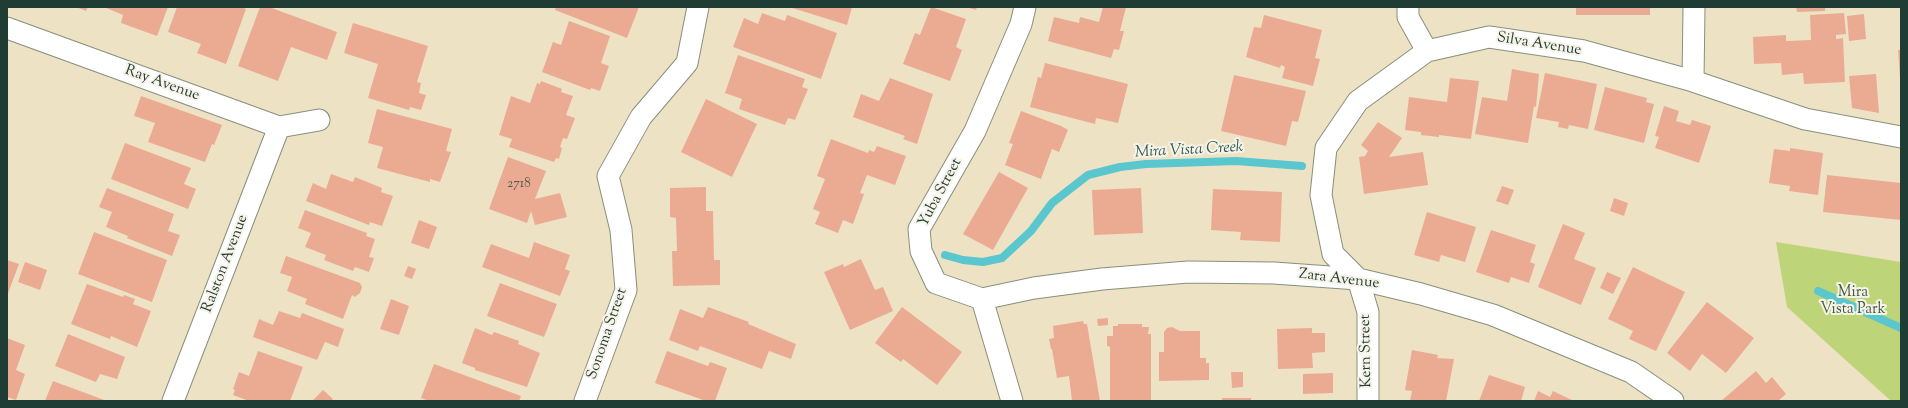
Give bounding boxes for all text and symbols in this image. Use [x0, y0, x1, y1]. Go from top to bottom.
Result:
street label: Silva Avenue [1495, 29, 1583, 61]
street label: Ray Avenue [122, 62, 202, 106]
water label: Mira Vista Creek [1134, 139, 1244, 163]
street label: Yuba Street [915, 156, 967, 230]
house number: 2718 [507, 177, 531, 193]
street label: Ralston Avenue [199, 213, 253, 315]
street label: Zara Avenue [1298, 266, 1380, 294]
park label: Mira Vista Park [1820, 284, 1886, 319]
street label: Sonoma Street [584, 286, 632, 382]
street label: Kern Street [1357, 314, 1377, 388]

